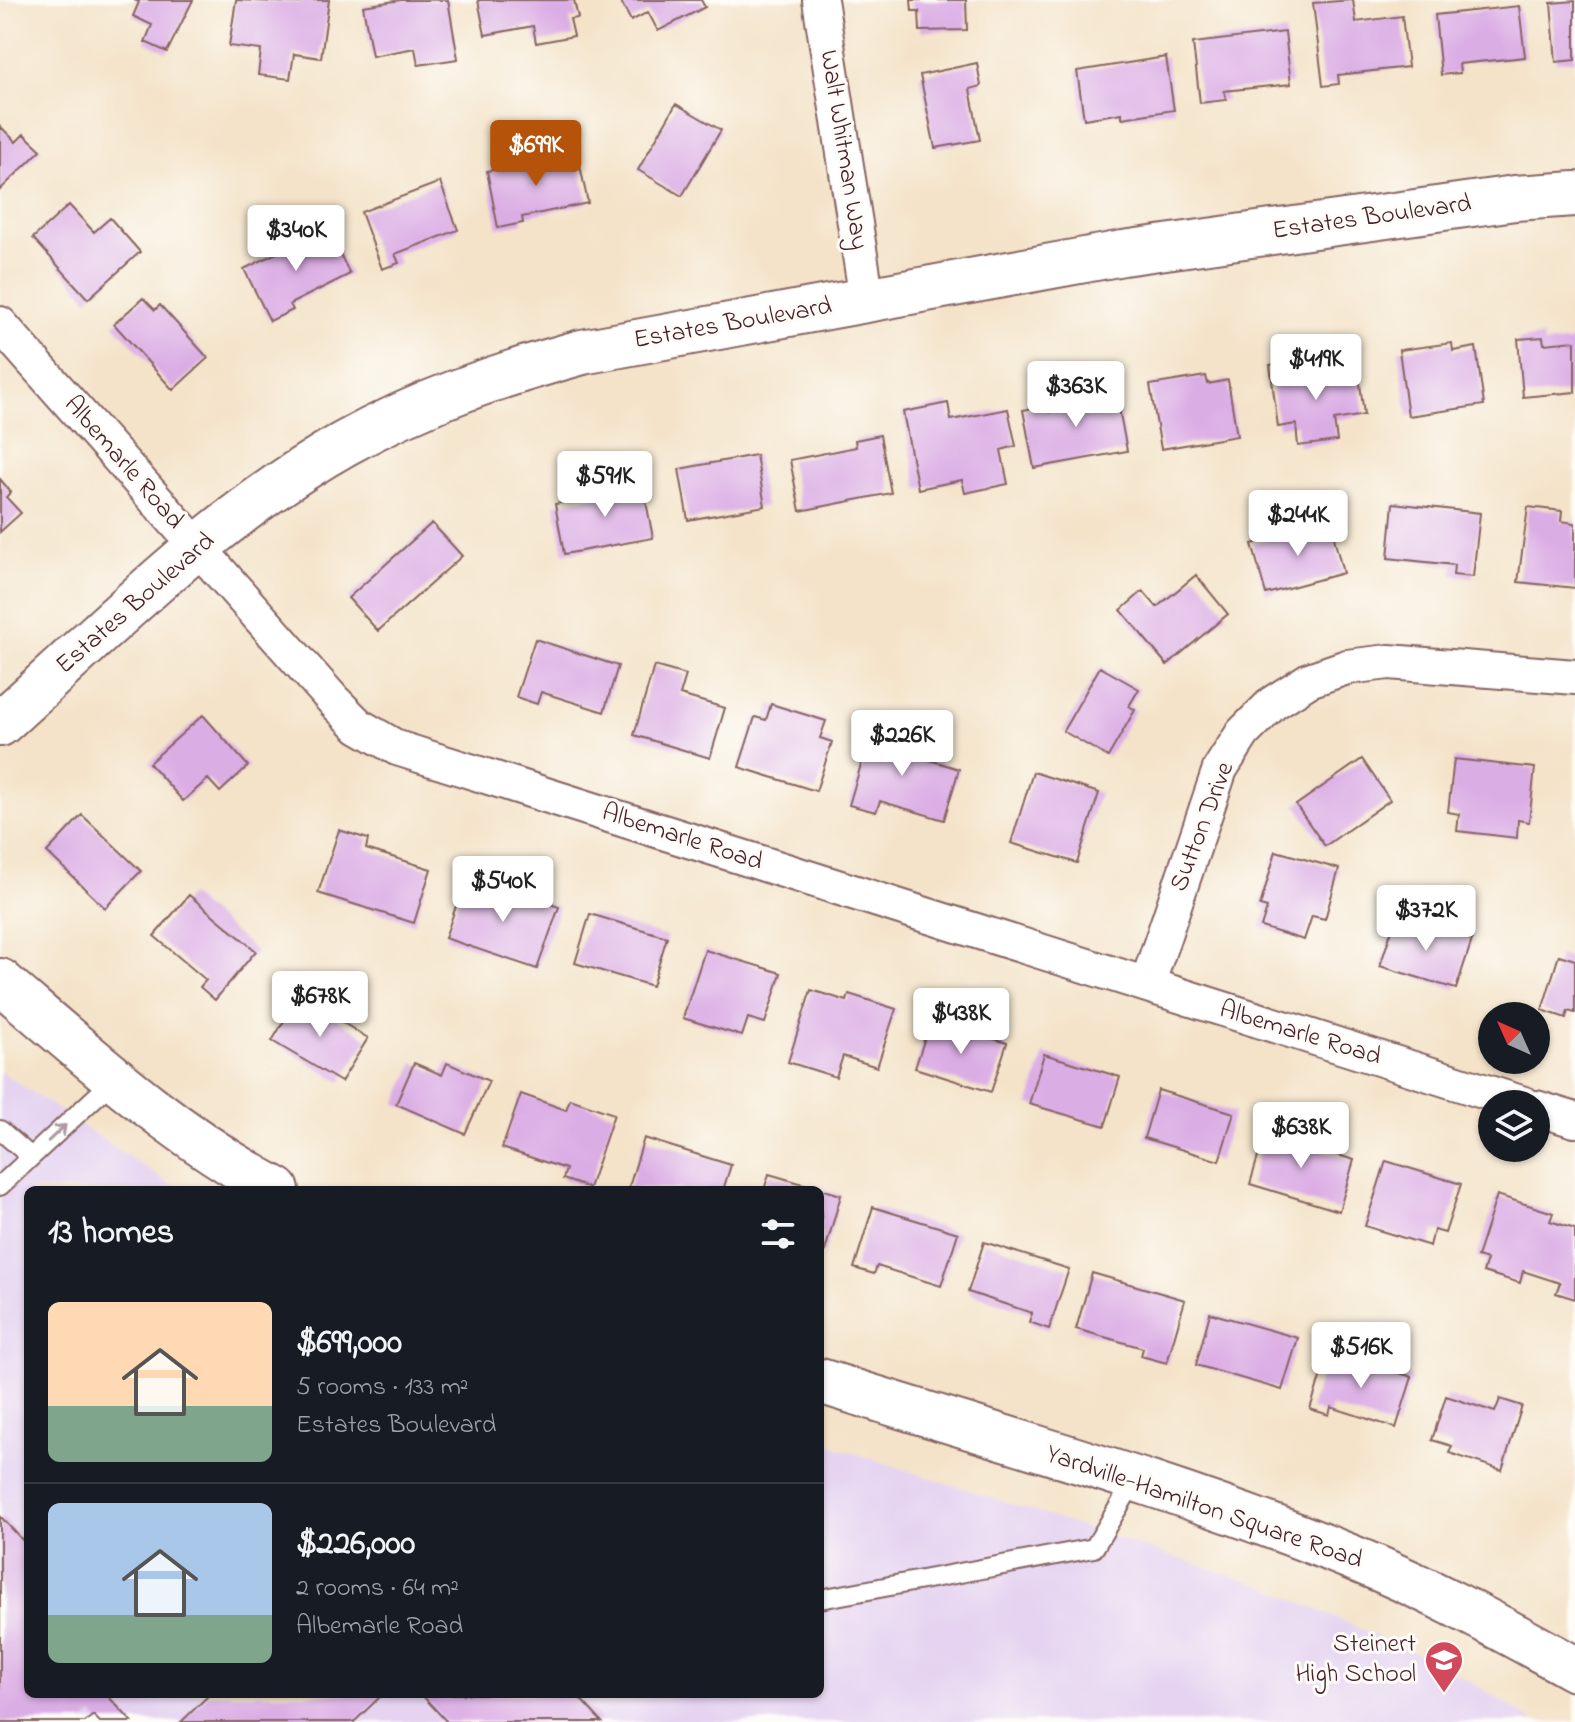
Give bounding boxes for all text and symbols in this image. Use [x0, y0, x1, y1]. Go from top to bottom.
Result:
street label: Walt Whitman Way [808, 47, 878, 253]
pin: $699K [480, 120, 592, 188]
text: $699K [508, 127, 564, 165]
street label: Estates Boulevard [1270, 185, 1474, 251]
pin: $340K [240, 205, 352, 273]
text: $340K [265, 212, 327, 250]
street label: Estates Boulevard [631, 288, 835, 360]
pin: $419K [1260, 334, 1372, 402]
text: $419K [1288, 341, 1344, 379]
pin: $363K [1020, 361, 1132, 429]
text: $363K [1045, 368, 1107, 406]
street label: Albemarle Road [54, 387, 192, 539]
pin: $591K [549, 451, 661, 519]
text: $591K [575, 458, 635, 496]
pin: $244K [1242, 490, 1354, 558]
text: $244K [1267, 497, 1329, 535]
street label: Estates Boulevard [48, 524, 224, 684]
pin: $226K [846, 710, 958, 778]
text: $226K [869, 717, 935, 755]
street label: Sutton Drive [1161, 756, 1245, 897]
street label: Albemarle Road [597, 794, 768, 882]
pin: $540K [447, 856, 559, 924]
text: $540K [470, 863, 536, 901]
pin: $372K [1370, 885, 1482, 953]
text: $372K [1395, 892, 1457, 930]
pin: $678K [264, 971, 376, 1039]
text: $678K [290, 978, 350, 1016]
pin: $438K [905, 988, 1017, 1056]
street label: Albemarle Road [1215, 991, 1386, 1077]
text: $438K [931, 995, 991, 1033]
north arrow [1478, 1002, 1550, 1074]
map controls [1478, 1002, 1550, 1162]
button: layers [1478, 1090, 1550, 1162]
pin: $638K [1245, 1102, 1357, 1170]
text: $638K [1271, 1109, 1331, 1147]
one-way arrow [47, 1123, 67, 1142]
text: 13 homes [48, 1209, 174, 1259]
icon: filters [756, 1212, 800, 1256]
text: $699,000 [296, 1319, 402, 1369]
pin: $516K [1305, 1322, 1417, 1390]
text: $516K [1330, 1329, 1392, 1367]
icon: home [112, 1334, 208, 1430]
text: 5 rooms · 133 m² [296, 1369, 469, 1407]
text: Estates Boulevard [296, 1407, 496, 1445]
street label: Yardville-Hamilton Square Road [1041, 1436, 1368, 1580]
text: $226,000 [296, 1520, 415, 1570]
icon: home [112, 1535, 208, 1631]
text: 2 rooms · 64 m² [296, 1570, 459, 1608]
text: Albemarle Road [296, 1608, 463, 1646]
place label: Steinert High School [1295, 1626, 1416, 1694]
school or university icon: Steinert High School [1423, 1639, 1465, 1694]

